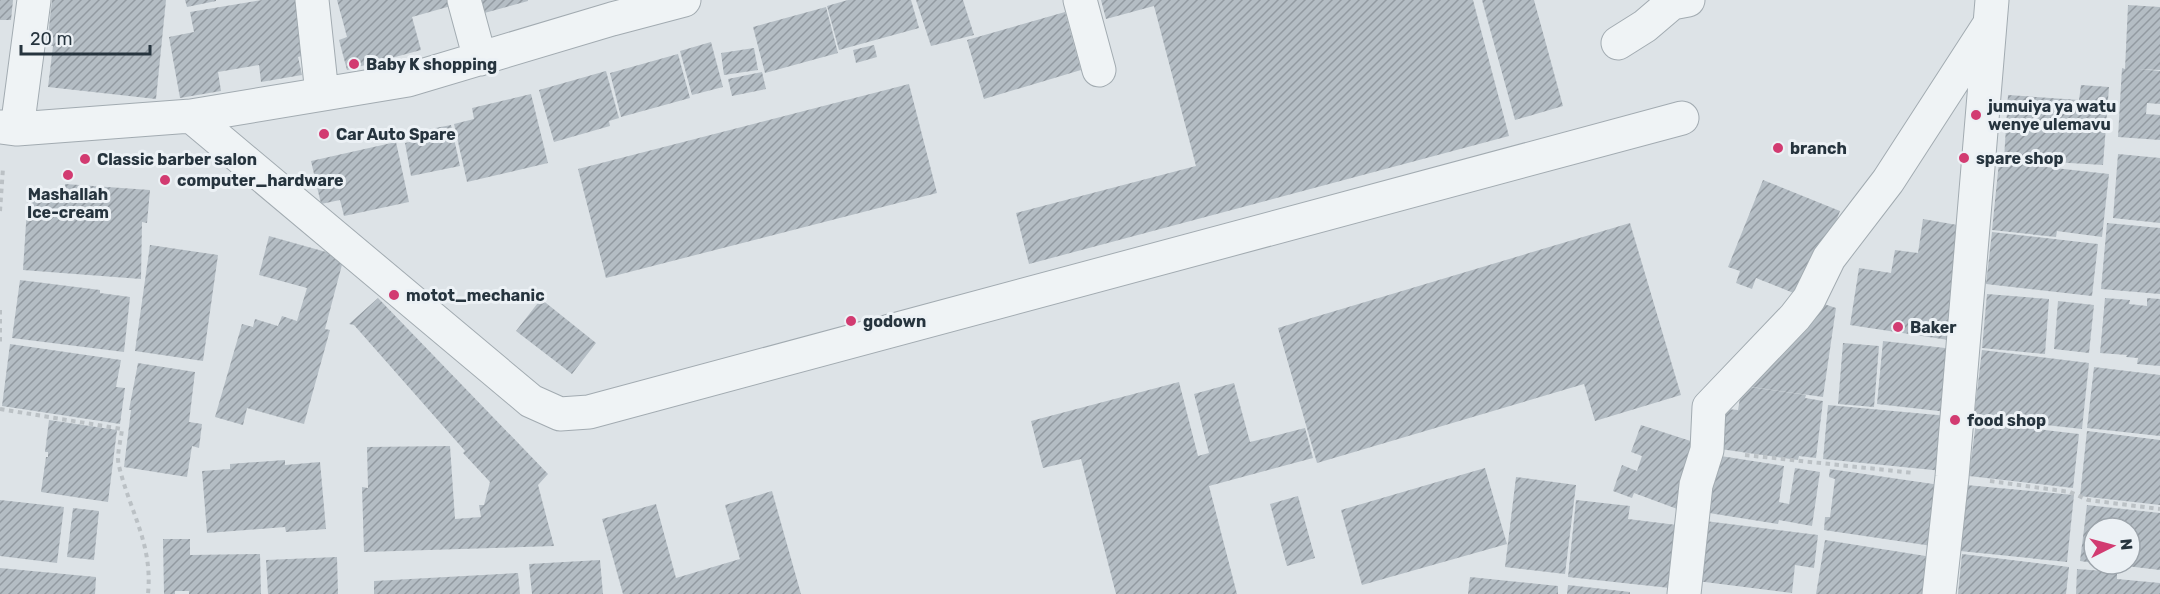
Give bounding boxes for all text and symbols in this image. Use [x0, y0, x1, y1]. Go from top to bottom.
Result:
scale bar [21, 18, 150, 56]
text: 20 m [30, 28, 72, 50]
place label: Baby K shopping [366, 55, 497, 74]
marker: Baby K shopping [347, 57, 361, 71]
place label: jumuiya ya watu wenye ulemavu [1987, 97, 2116, 134]
marker: jumuiya ya watu wenye ulemavu [1969, 108, 1983, 122]
place label: Car Auto Spare [336, 125, 456, 144]
marker: Car Auto Spare [317, 127, 331, 141]
place label: branch [1790, 139, 1847, 158]
marker: branch [1771, 141, 1785, 155]
place label: spare shop [1976, 149, 2064, 168]
place label: Classic barber salon [97, 150, 257, 169]
marker: spare shop [1957, 151, 1971, 165]
marker: Classic barber salon [78, 152, 92, 166]
marker: Mashallah Ice-cream [61, 168, 75, 182]
place label: computer_hardware [177, 171, 344, 190]
marker: computer_hardware [158, 173, 172, 187]
place label: Mashallah Ice-cream [27, 185, 109, 222]
place label: motot_mechanic [406, 286, 545, 305]
marker: motot_mechanic [387, 288, 401, 302]
place label: godown [863, 312, 926, 331]
marker: godown [844, 314, 858, 328]
place label: Baker [1910, 318, 1957, 337]
marker: Baker [1891, 320, 1905, 334]
place label: food shop [1967, 411, 2046, 430]
marker: food shop [1948, 413, 1962, 427]
north arrow [2082, 516, 2142, 576]
text: N [2116, 538, 2136, 551]

